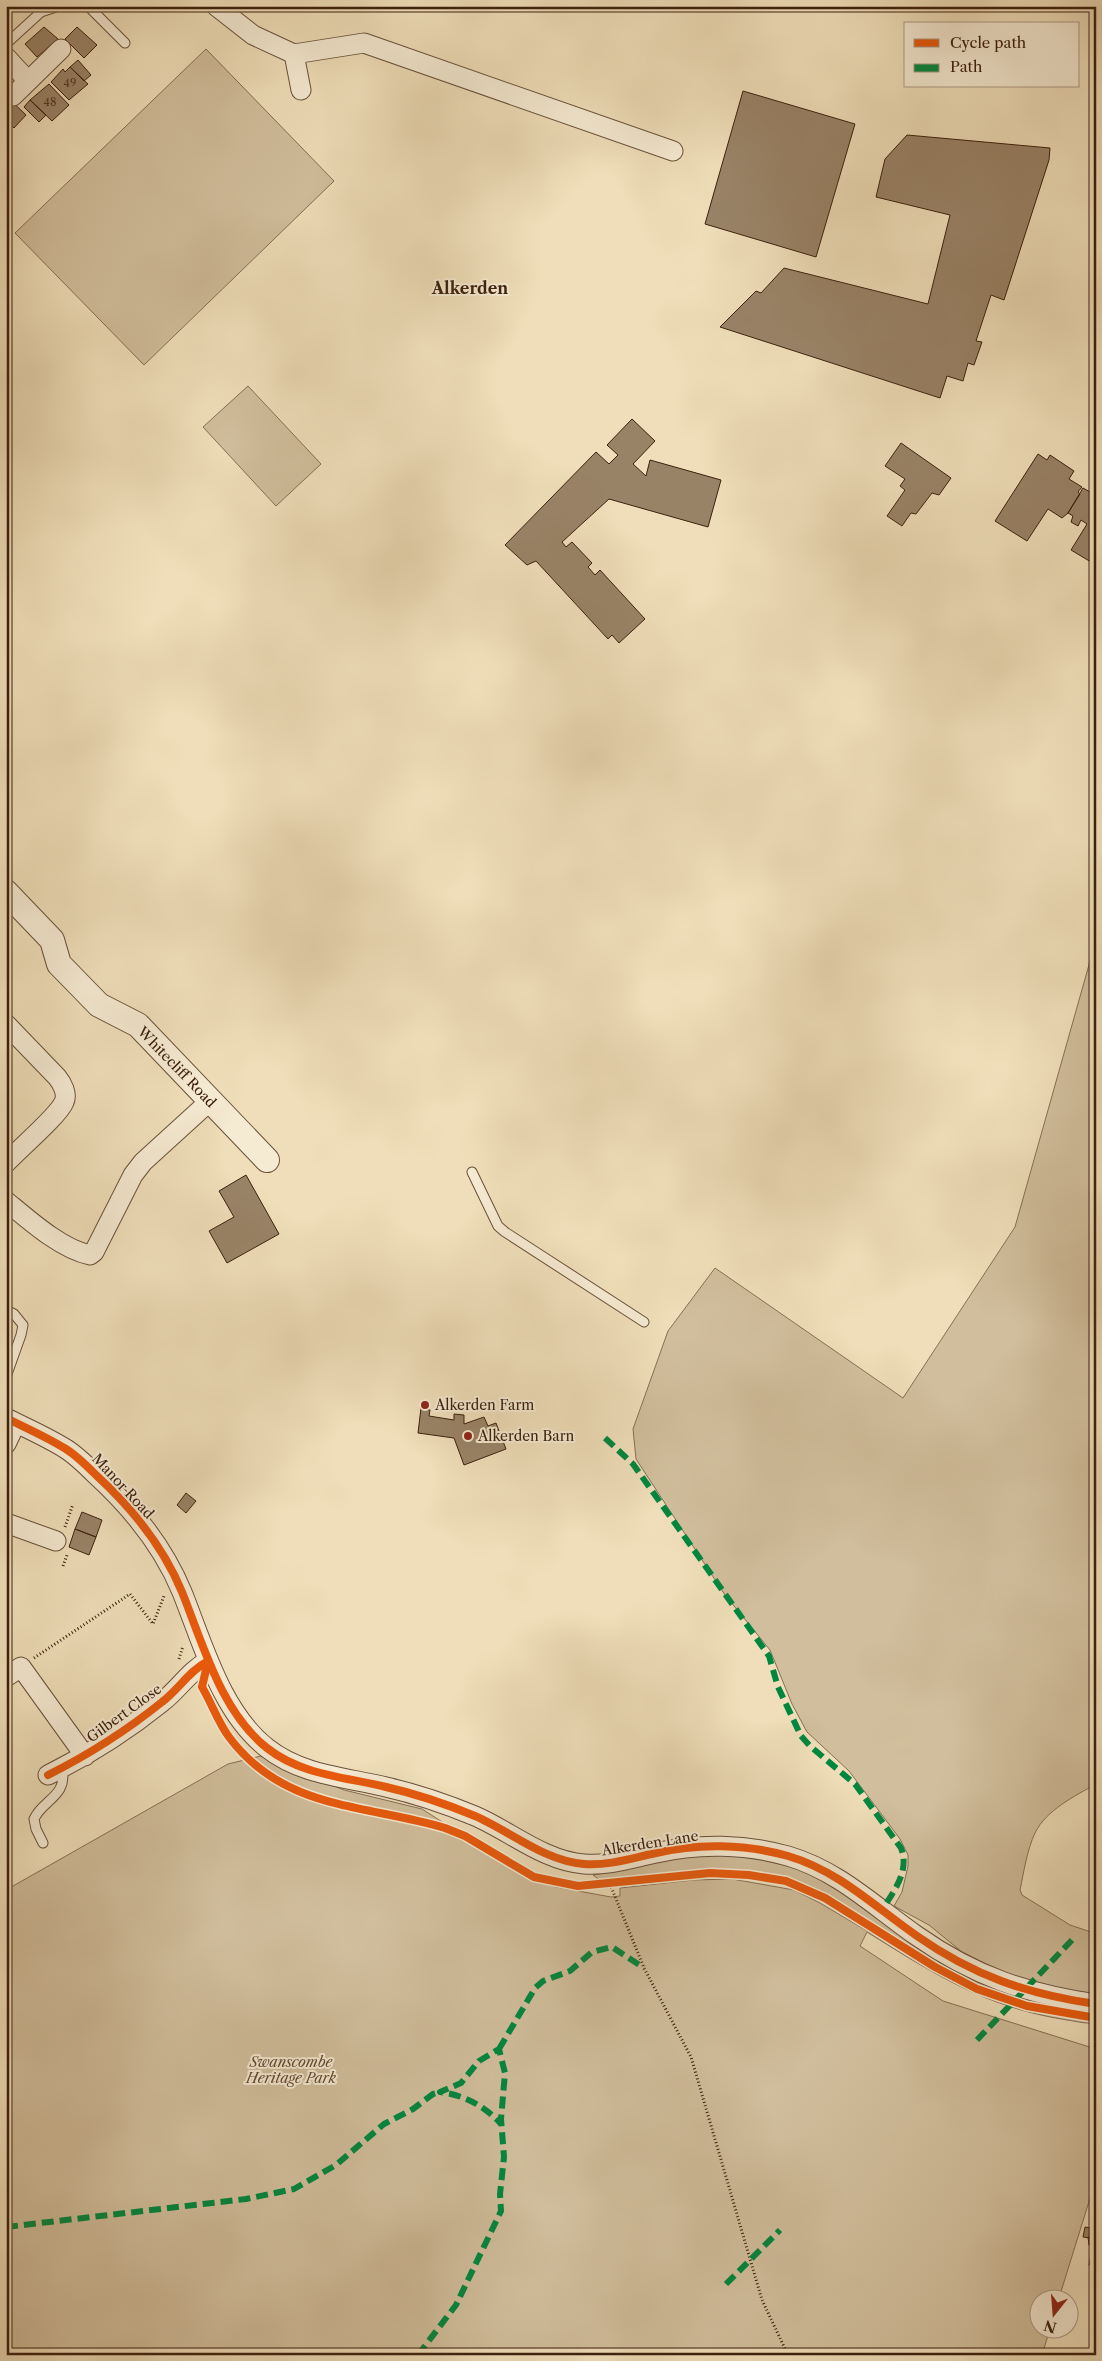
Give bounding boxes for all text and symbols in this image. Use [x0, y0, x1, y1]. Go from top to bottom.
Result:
legend [904, 22, 1080, 88]
text: Cycle path [950, 33, 1027, 52]
text: Path [950, 57, 983, 76]
house number: 49 [64, 76, 76, 90]
house number: 48 [44, 95, 56, 109]
district label: Alkerden [431, 278, 508, 298]
street label: Whitecliff Road [133, 1022, 220, 1111]
place label: Alkerden Farm [434, 1396, 534, 1414]
marker: Alkerden Farm [419, 1399, 431, 1411]
place label: Alkerden Barn [477, 1427, 575, 1445]
marker: Alkerden Barn [462, 1430, 474, 1442]
street label: Manor Road [88, 1450, 158, 1523]
street label: Gilbert Close [83, 1680, 165, 1746]
street label: Alkerden Lane [599, 1826, 700, 1860]
park label: Swanscombe Heritage Park [245, 2053, 337, 2087]
north arrow [1030, 2288, 1080, 2338]
text: N [1042, 2316, 1059, 2337]

